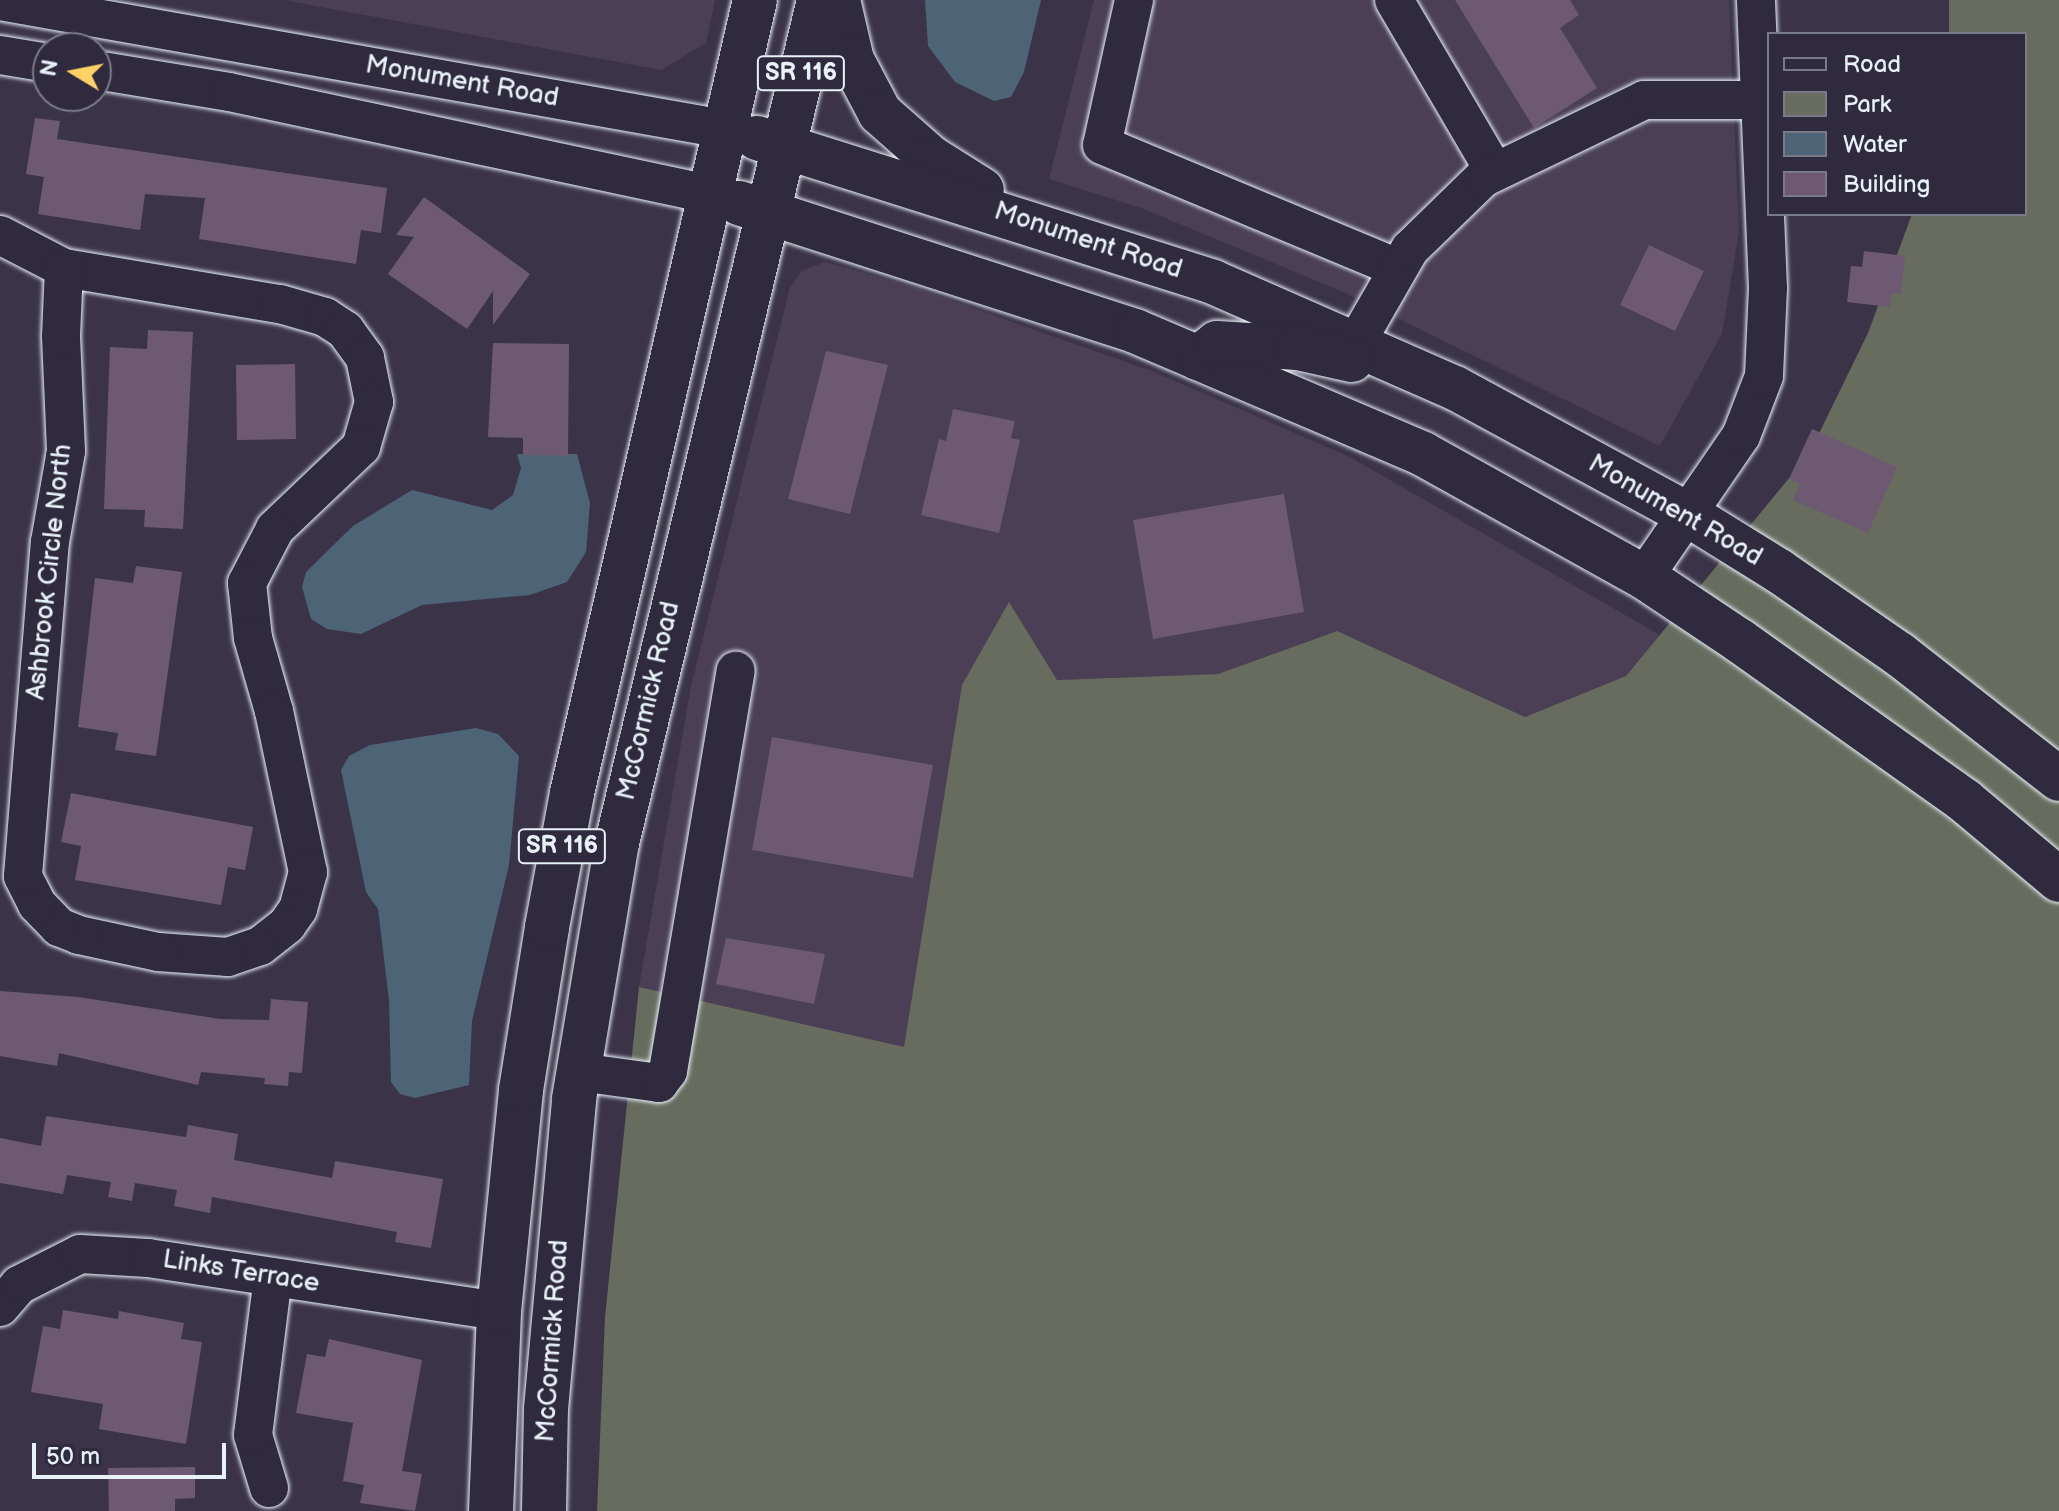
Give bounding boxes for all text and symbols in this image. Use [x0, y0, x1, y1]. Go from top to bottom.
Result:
north arrow [32, 32, 112, 112]
legend [1767, 32, 2027, 216]
street label: Monument Road [363, 50, 561, 114]
text: Road [1843, 50, 1901, 79]
road number: SR 116 [755, 53, 847, 93]
text: N [35, 58, 65, 79]
text: Park [1843, 90, 1891, 119]
text: Water [1843, 130, 1907, 159]
text: Building [1843, 170, 1930, 199]
street label: Monument Road [990, 196, 1186, 286]
street label: Ashbrook Circle North [21, 443, 79, 701]
street label: Monument Road [1582, 449, 1768, 573]
street label: McCormick Road [611, 599, 687, 803]
road number: SR 116 [516, 826, 608, 866]
street label: McCormick Road [530, 1239, 576, 1443]
street label: Links Terrace [160, 1244, 322, 1300]
scale bar [36, 1427, 230, 1477]
text: 50 m [46, 1442, 100, 1471]

